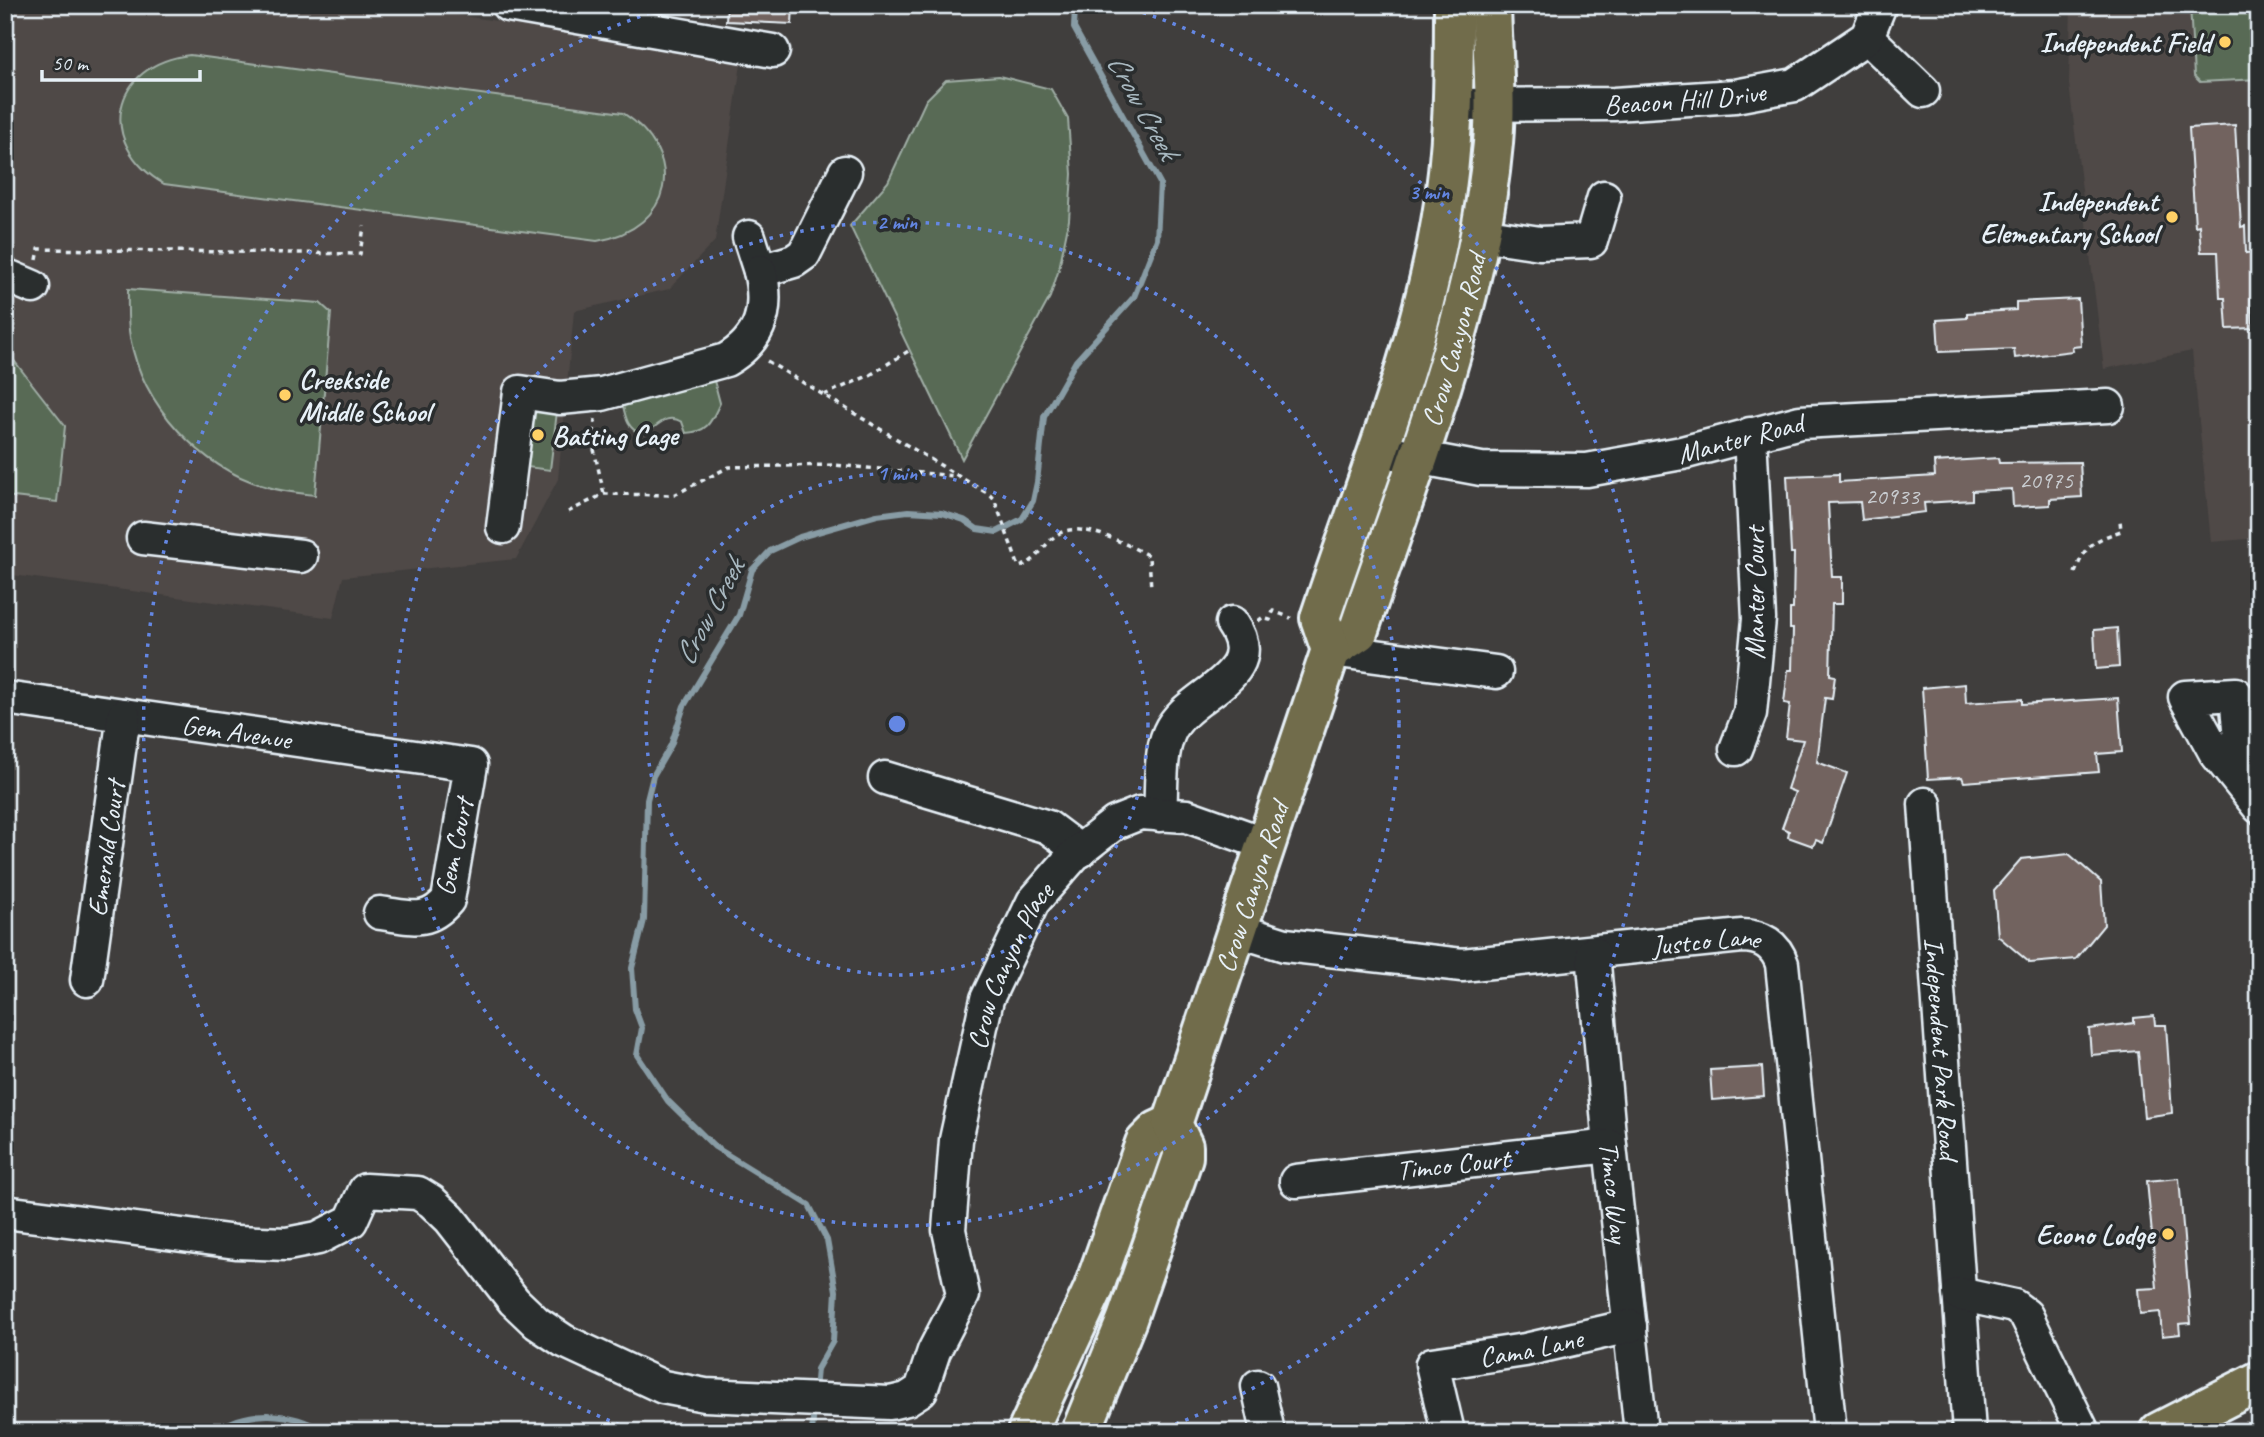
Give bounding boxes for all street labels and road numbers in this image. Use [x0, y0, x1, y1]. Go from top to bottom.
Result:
street label: Beacon Hill Drive [1604, 73, 1770, 122]
street label: Crow Canyon Road [1413, 246, 1494, 431]
street label: Manter Road [1674, 404, 1810, 471]
street label: Manter Court [1737, 524, 1772, 660]
street label: Gem Avenue [180, 706, 295, 757]
street label: Emerald Court [79, 775, 133, 918]
street label: Gem Court [427, 792, 482, 899]
street label: Crow Canyon Road [1207, 793, 1298, 977]
street label: Crow Canyon Place [959, 873, 1062, 1052]
street label: Justco Lane [1648, 918, 1767, 963]
street label: Independent Park Road [1917, 936, 1968, 1164]
street label: Timco Court [1395, 1140, 1514, 1187]
street label: Timco Way [1592, 1140, 1638, 1247]
street label: Cama Lane [1477, 1320, 1588, 1374]

